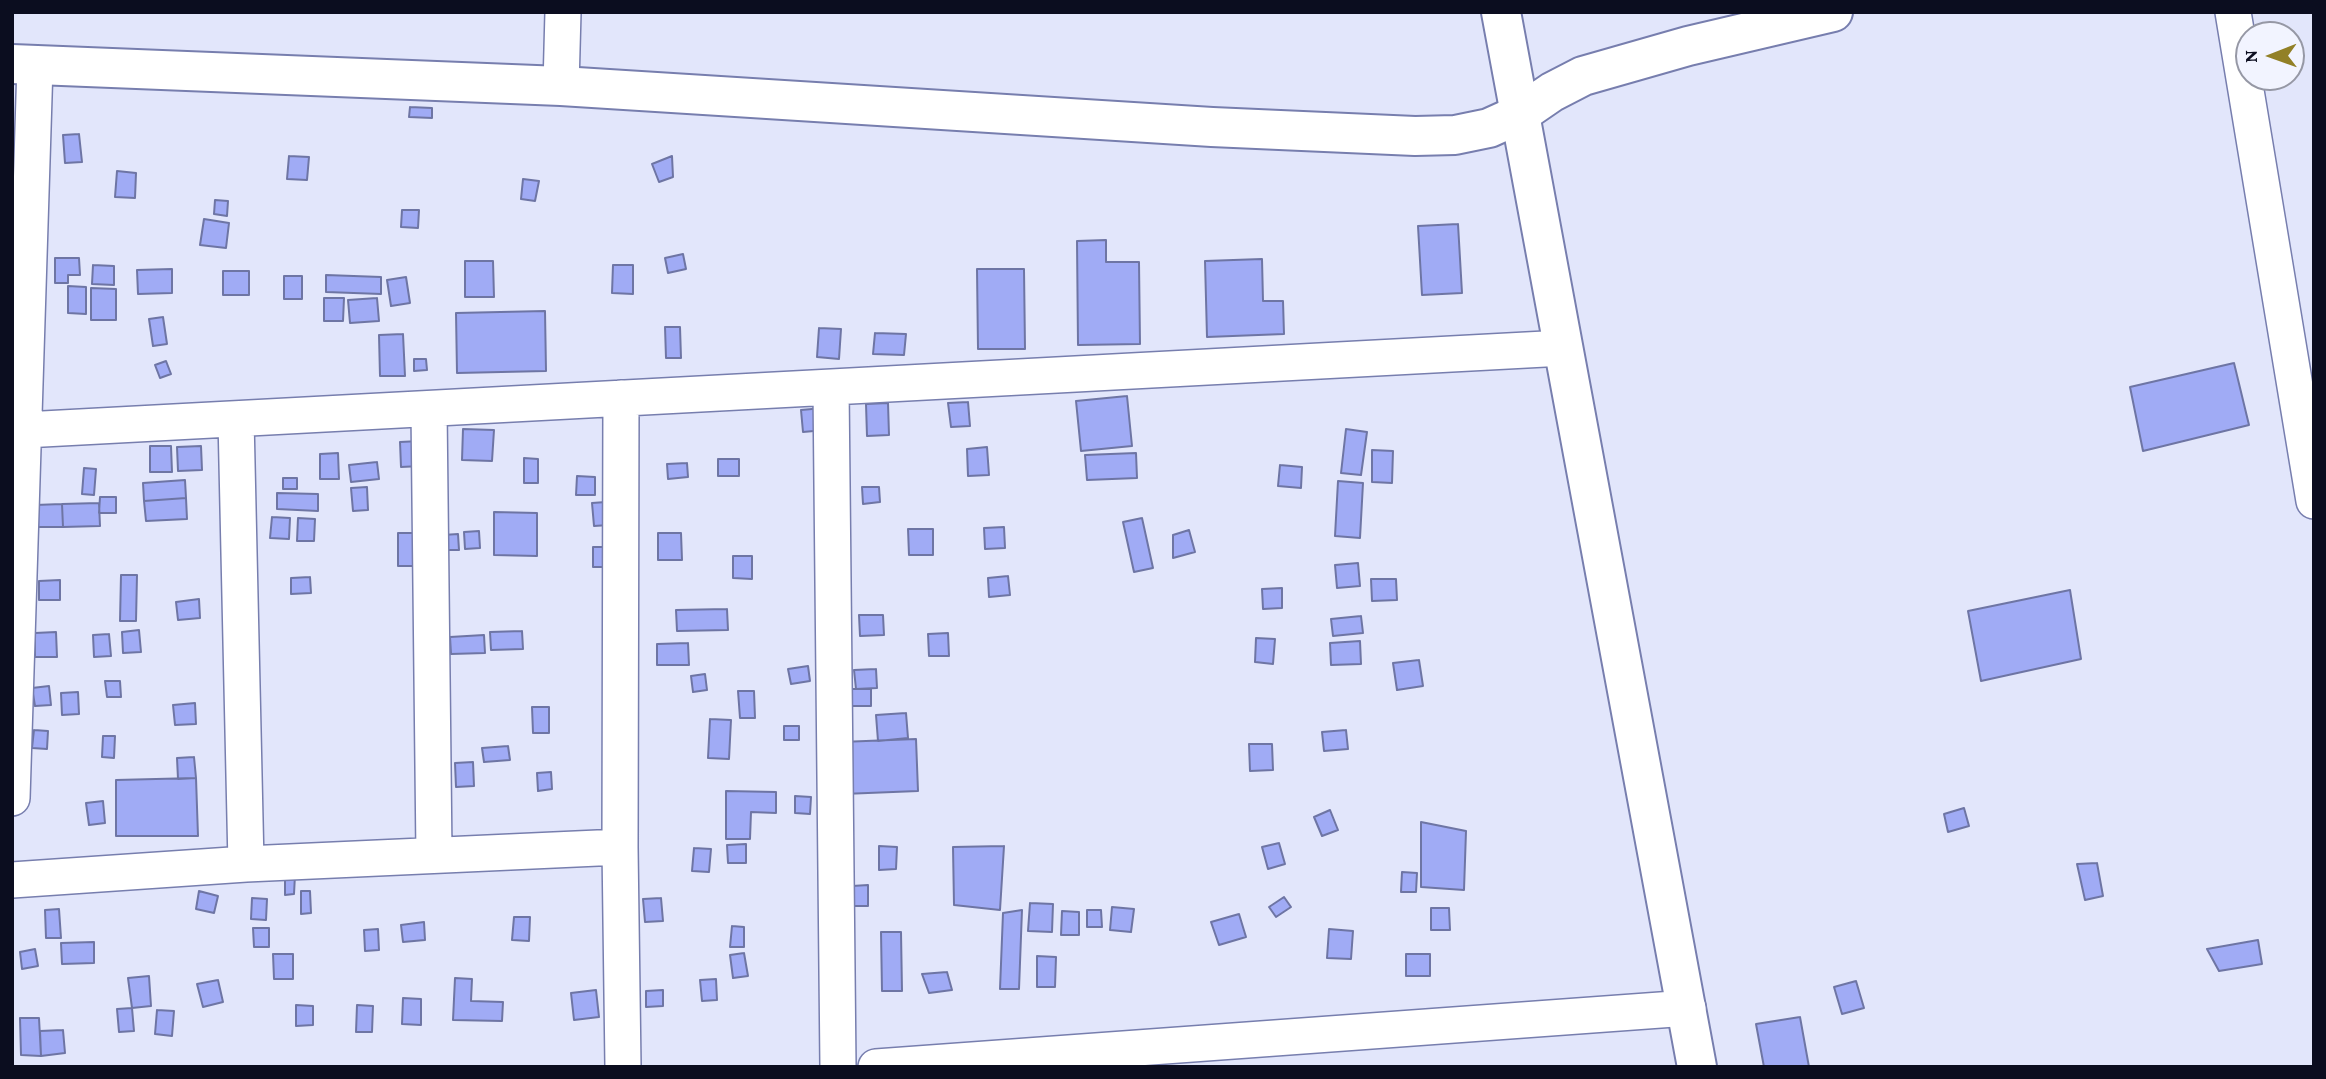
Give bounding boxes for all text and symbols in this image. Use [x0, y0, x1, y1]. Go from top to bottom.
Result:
north arrow [2235, 21, 2305, 91]
text: N [2240, 50, 2261, 63]

